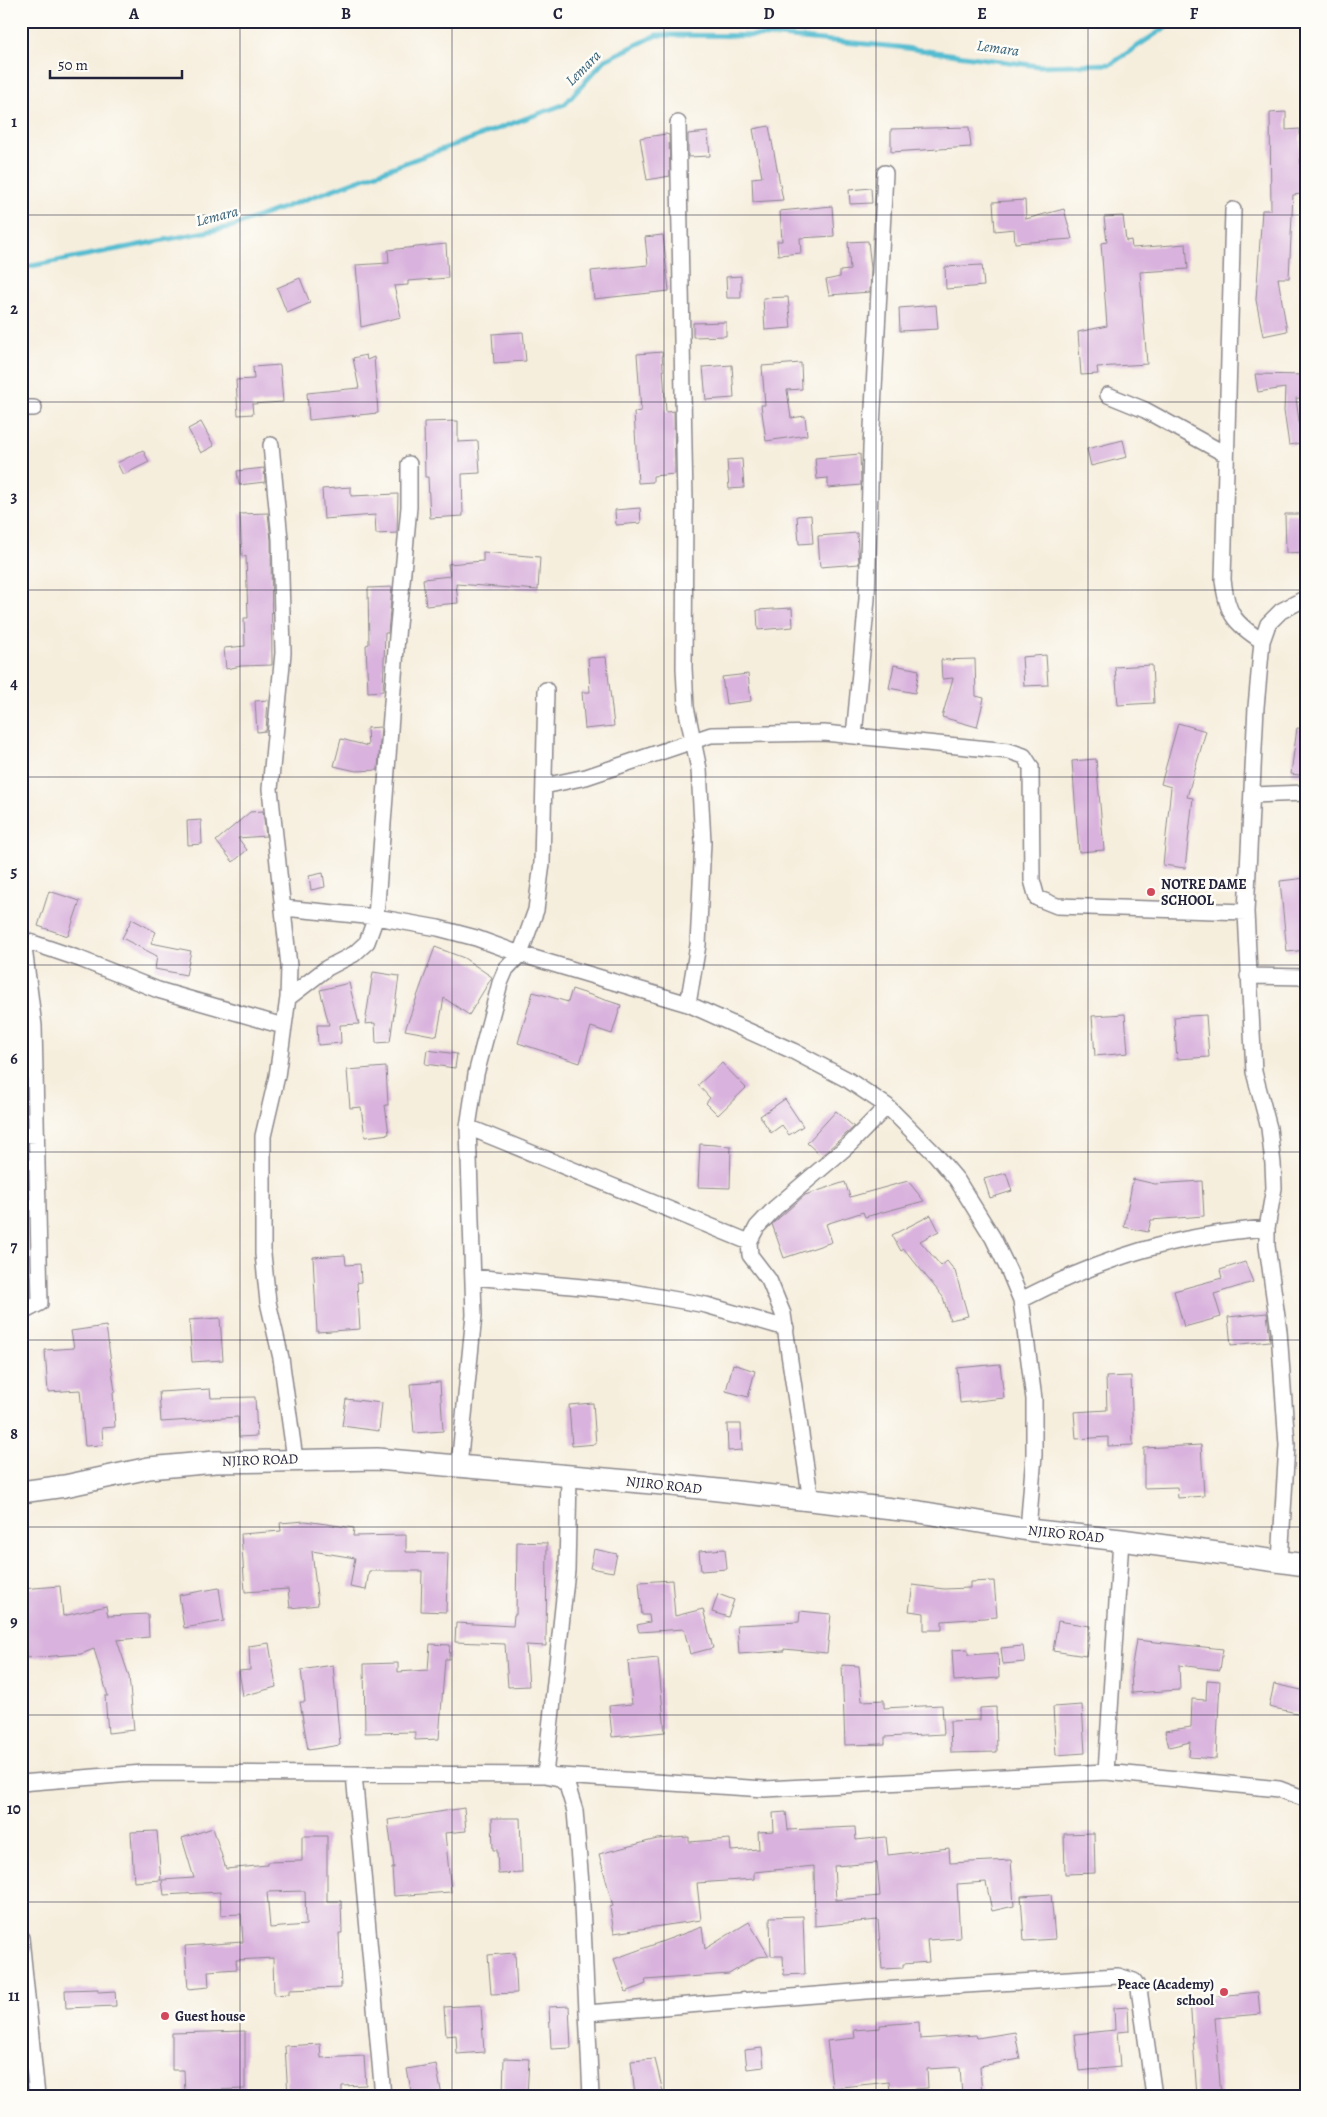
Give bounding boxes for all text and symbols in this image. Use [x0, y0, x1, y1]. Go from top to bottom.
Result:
text: A [128, 3, 140, 25]
text: B [341, 3, 351, 25]
text: C [553, 3, 563, 25]
text: D [763, 3, 775, 25]
text: E [977, 3, 987, 25]
text: F [1190, 3, 1199, 25]
water label: Lemara [976, 35, 1021, 61]
water label: Lemara [561, 46, 605, 90]
scale bar [50, 48, 182, 80]
text: 50 m [58, 55, 88, 75]
text: 1 [11, 111, 17, 133]
water label: Lemara [194, 201, 240, 231]
text: 2 [10, 298, 18, 320]
text: 3 [11, 486, 18, 508]
text: 4 [10, 673, 18, 695]
text: 5 [11, 861, 18, 883]
place label: NOTRE DAME SCHOOL [1161, 875, 1247, 910]
marker: NOTRE DAME SCHOOL [1145, 886, 1157, 898]
text: 6 [10, 1048, 18, 1070]
text: 7 [11, 1236, 18, 1258]
text: 8 [10, 1423, 18, 1445]
street label: NJIRO ROAD [221, 1449, 299, 1471]
street label: NJIRO ROAD [625, 1472, 703, 1498]
street label: NJIRO ROAD [1027, 1521, 1105, 1547]
text: 9 [10, 1611, 18, 1633]
text: 10 [7, 1798, 21, 1820]
place label: Peace (Academy) school [1117, 1975, 1214, 2010]
text: 11 [8, 1985, 20, 2007]
marker: Peace (Academy) school [1218, 1986, 1230, 1998]
place label: Guest house [175, 2007, 246, 2026]
marker: Guest house [159, 2010, 171, 2022]

